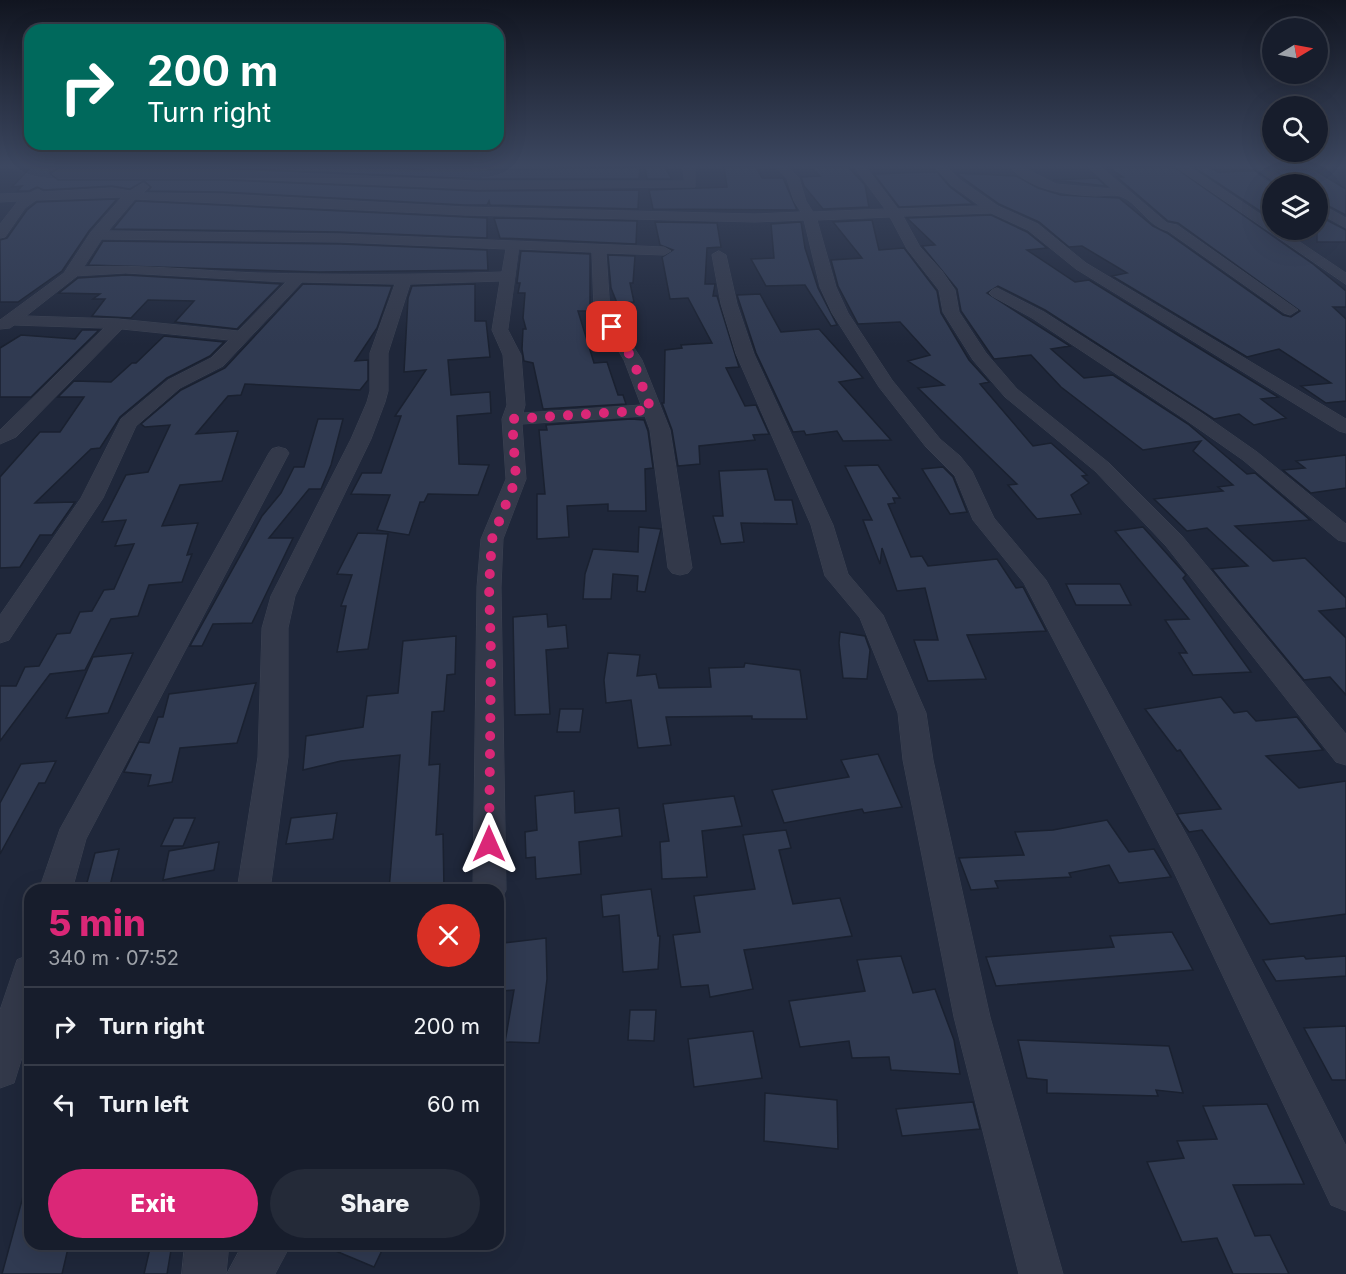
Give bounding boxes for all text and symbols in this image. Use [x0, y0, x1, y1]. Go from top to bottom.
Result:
north arrow [1262, 18, 1328, 84]
map controls [1262, 18, 1328, 240]
text: 200 m [147, 45, 278, 96]
icon: right [48, 48, 126, 126]
text: Turn right [147, 96, 271, 129]
button: search [1262, 96, 1328, 162]
button: layers [1262, 174, 1328, 240]
pin [586, 301, 637, 352]
icon: arrive [595, 310, 628, 343]
position arrow [457, 812, 521, 876]
text: 5 min [48, 901, 146, 945]
button: close [417, 904, 480, 967]
text: 340 m · 07:52 [48, 946, 179, 970]
icon: right [48, 1010, 81, 1043]
text: Turn right [99, 1013, 205, 1039]
text: 200 m [413, 1013, 480, 1039]
icon: left [48, 1088, 81, 1121]
text: Turn left [99, 1091, 189, 1117]
text: 60 m [427, 1091, 480, 1117]
button: Exit [48, 1169, 258, 1238]
button: Share [270, 1169, 480, 1238]

